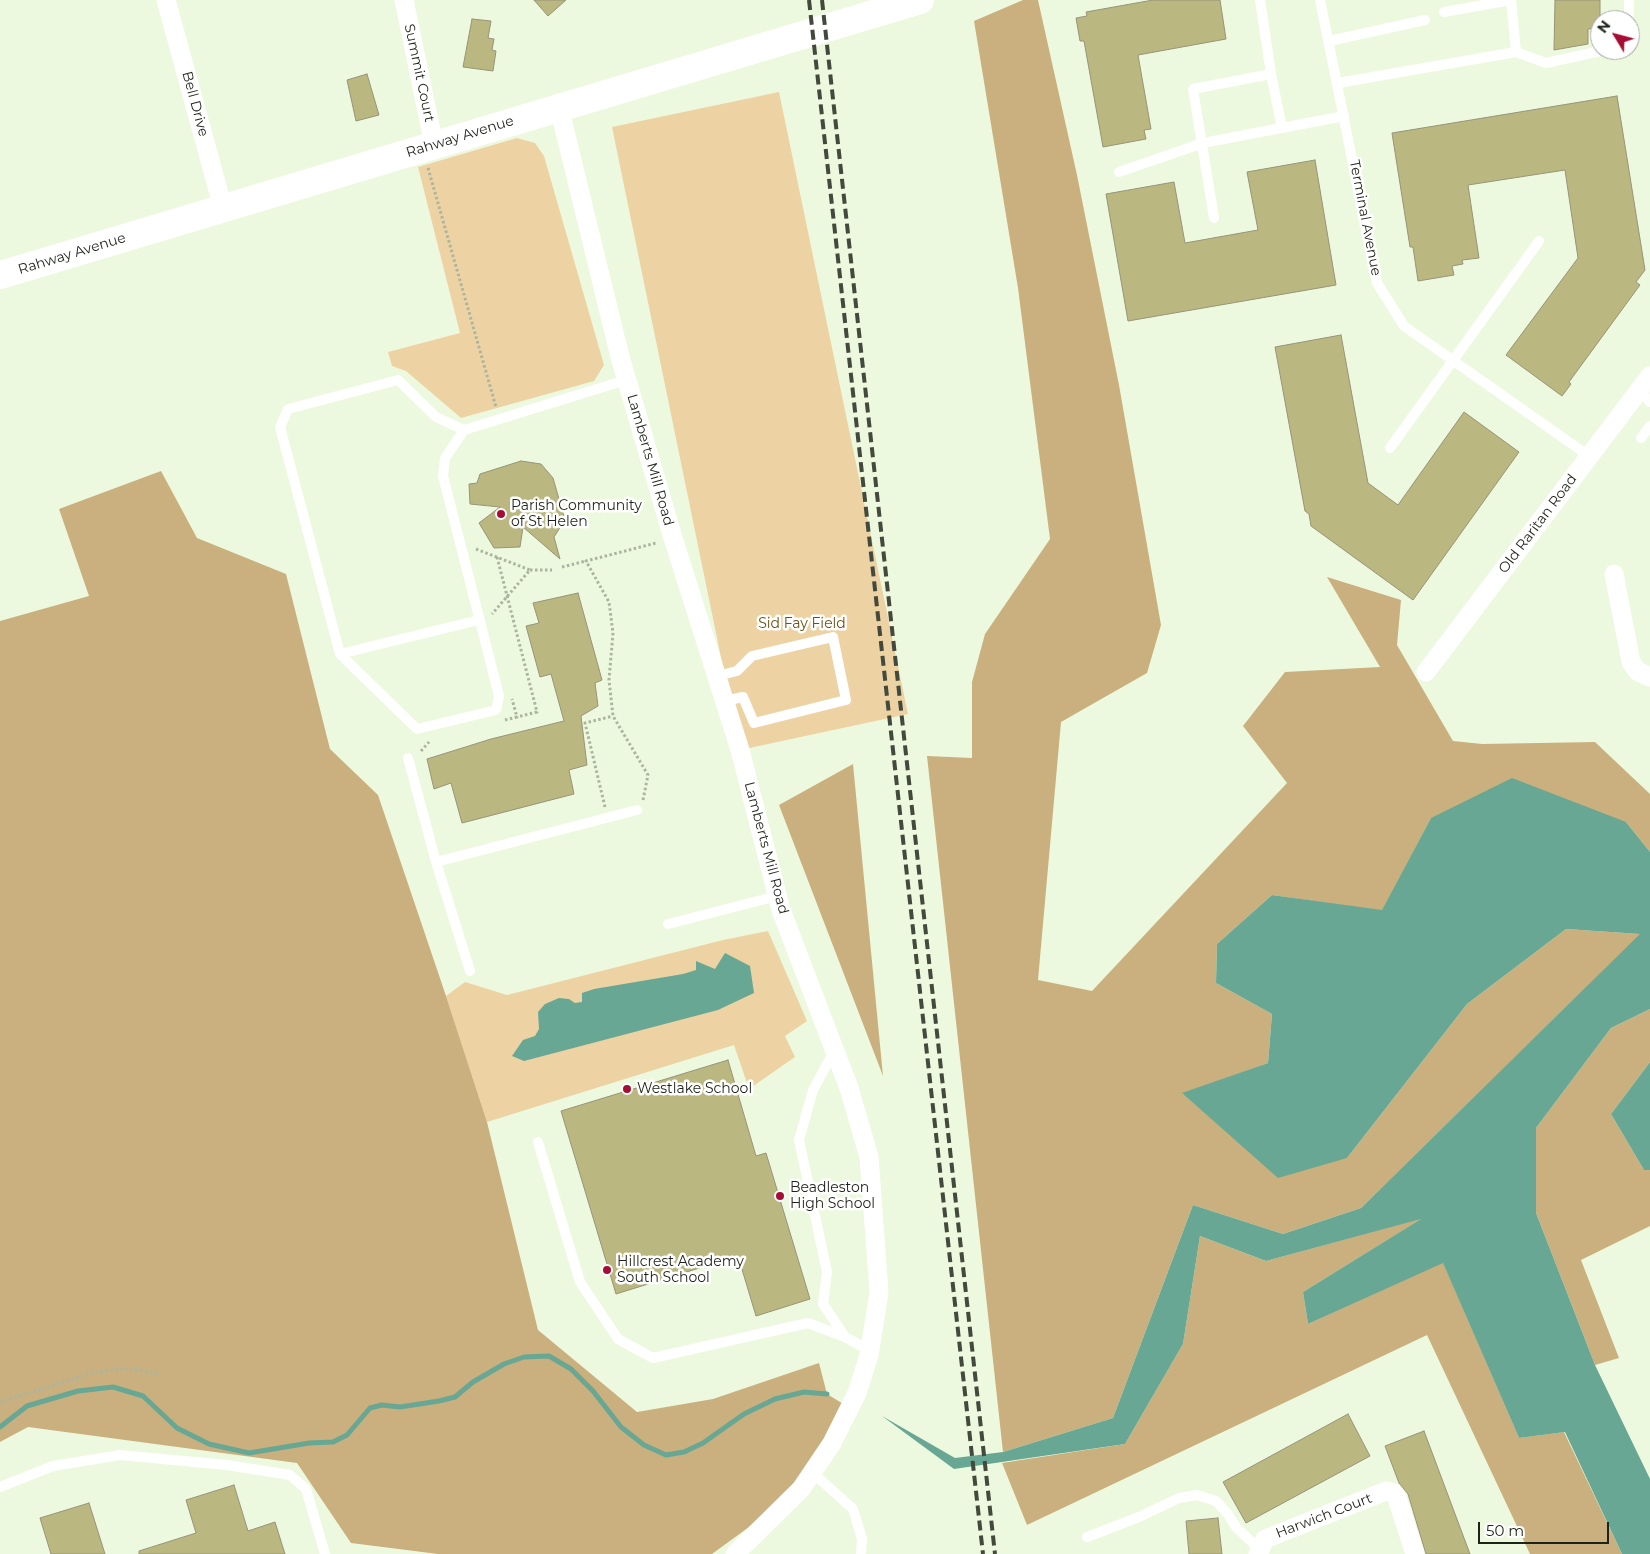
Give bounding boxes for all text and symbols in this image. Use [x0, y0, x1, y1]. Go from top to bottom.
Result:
north arrow [1590, 10, 1640, 60]
text: N [1593, 17, 1614, 37]
street label: Summit Court [400, 22, 438, 124]
street label: Bell Drive [178, 70, 212, 138]
street label: Rahway Avenue [404, 113, 516, 161]
street label: Terminal Avenue [1346, 159, 1384, 277]
street label: Rahway Avenue [16, 230, 128, 278]
street label: Lamberts Mill Road [623, 392, 677, 528]
street label: Old Raritan Road [1495, 471, 1581, 577]
place label: Parish Community of St Helen [511, 498, 642, 530]
marker: Parish Community of St Helen [495, 508, 507, 520]
park label: Sid Fay Field [758, 616, 846, 632]
street label: Lamberts Mill Road [740, 780, 792, 916]
place label: Westlake School [637, 1081, 752, 1097]
marker: Westlake School [621, 1083, 633, 1095]
place label: Beadleston High School [790, 1180, 875, 1212]
marker: Beadleston High School [774, 1190, 786, 1202]
place label: Hillcrest Academy South School [617, 1254, 744, 1286]
marker: Hillcrest Academy South School [601, 1264, 613, 1276]
street label: Harwich Court [1273, 1490, 1375, 1542]
scale bar [1480, 1512, 1611, 1544]
text: 50 m [1486, 1521, 1524, 1540]

